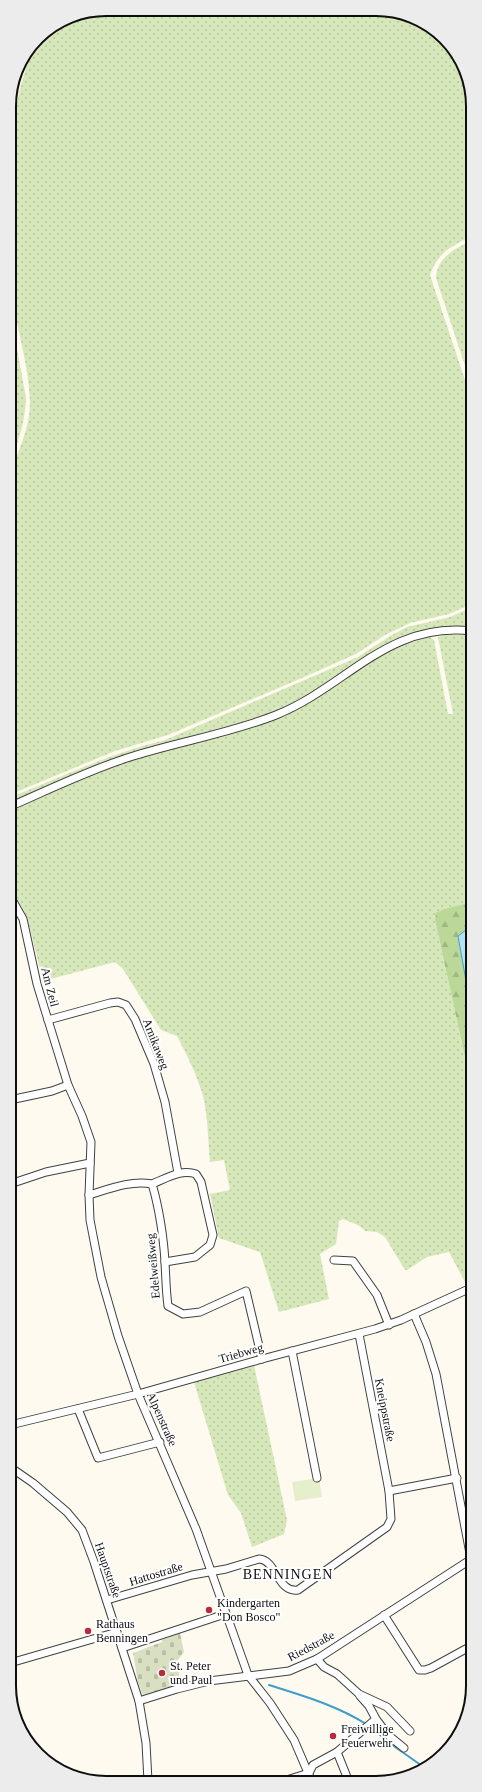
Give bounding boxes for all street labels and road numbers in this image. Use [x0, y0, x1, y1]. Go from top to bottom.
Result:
street label: Am Zeil [38, 966, 62, 1009]
street label: Arnikaweg [140, 1017, 172, 1071]
street label: Edelweißweg [143, 1233, 163, 1299]
street label: Triebweg [217, 1340, 265, 1366]
street label: Kneippstraße [372, 1377, 398, 1443]
street label: Alpenstraße [144, 1390, 180, 1448]
street label: Hauptstraße [92, 1540, 124, 1600]
street label: Hattostraße [128, 1559, 184, 1589]
street label: Riedstraße [285, 1628, 337, 1664]

